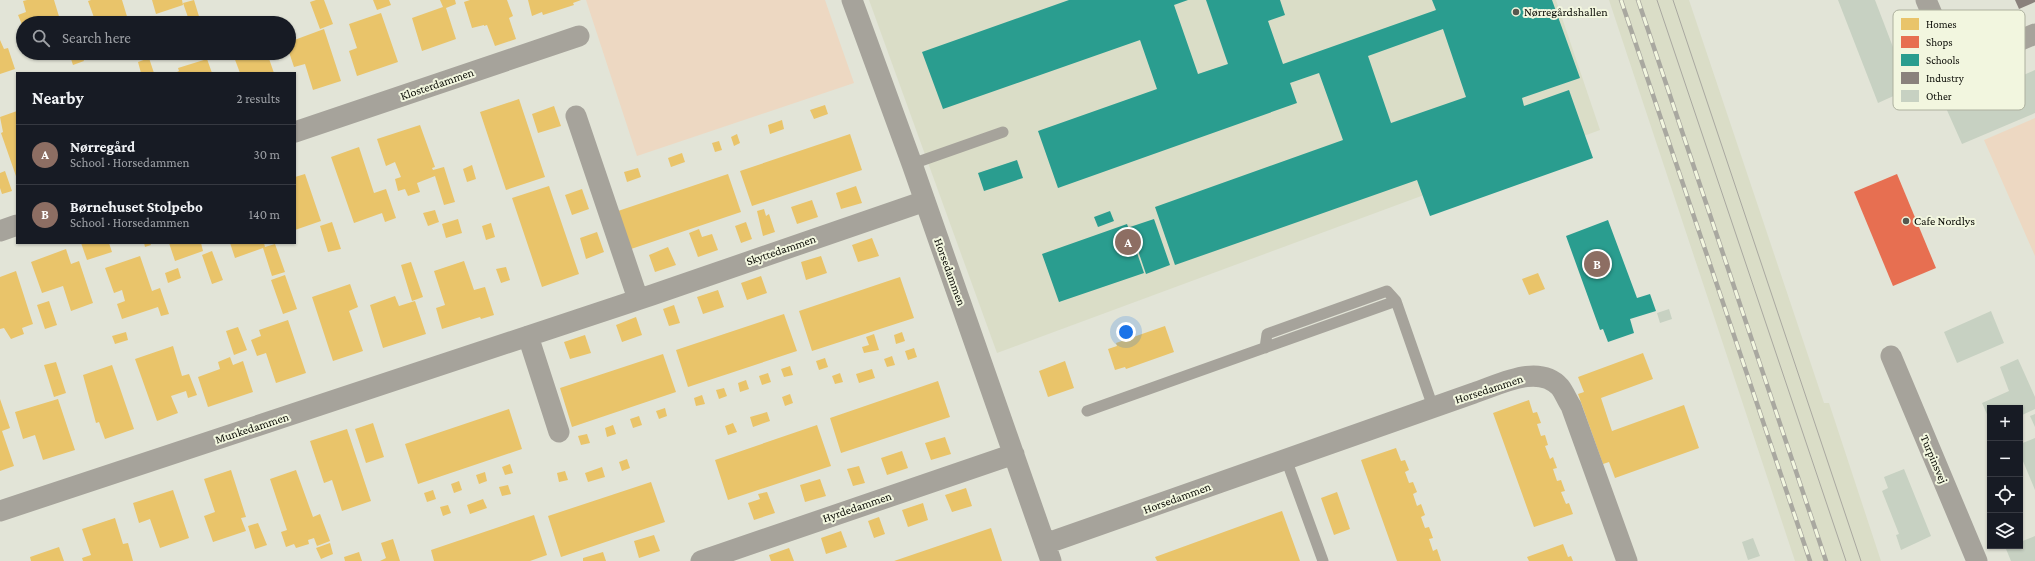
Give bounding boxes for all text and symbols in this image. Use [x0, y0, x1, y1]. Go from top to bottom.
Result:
place label: Nørregårdshallen [1524, 5, 1608, 19]
marker: Nørregårdshallen [1511, 7, 1521, 17]
legend [1893, 10, 2025, 110]
search box [16, 16, 296, 60]
text: Homes [1926, 18, 1957, 30]
icon: search [30, 27, 52, 49]
text: Search here [62, 30, 131, 46]
text: Shops [1926, 36, 1953, 49]
text: Schools [1926, 54, 1960, 66]
street label: Klosterdammen [398, 65, 476, 103]
text: Industry [1926, 72, 1965, 85]
text: Nearby [32, 89, 84, 108]
text: Other [1926, 90, 1952, 102]
text: 2 results [237, 91, 280, 106]
text: Nørregård [70, 139, 135, 155]
text: A [41, 147, 49, 162]
text: 30 m [254, 147, 280, 162]
text: School · Horsedammen [70, 155, 190, 170]
text: Børnehuset Stolpebo [70, 199, 203, 215]
text: B [41, 207, 49, 222]
text: 140 m [249, 207, 280, 222]
place label: Cafe Nordlys [1914, 214, 1975, 228]
text: School · Horsedammen [70, 215, 190, 230]
marker: Cafe Nordlys [1901, 216, 1911, 226]
pin: A [1115, 227, 1141, 257]
street label: Skyttedammen [744, 231, 818, 268]
street label: Horsedammen [931, 236, 969, 308]
pin: B [1584, 249, 1610, 279]
your location [1116, 322, 1136, 342]
street label: Horsedammen [1453, 371, 1525, 407]
map controls [1987, 405, 2023, 549]
button: + [1987, 405, 2023, 441]
street label: Munkedammen [213, 409, 291, 446]
street label: Turpinsvej [1918, 433, 1950, 485]
button: − [1987, 441, 2023, 477]
button: locate [1987, 477, 2023, 513]
street label: Horsedammen [1141, 479, 1213, 517]
street label: Hyrdedammen [821, 488, 894, 525]
button: layers [1987, 513, 2023, 549]

